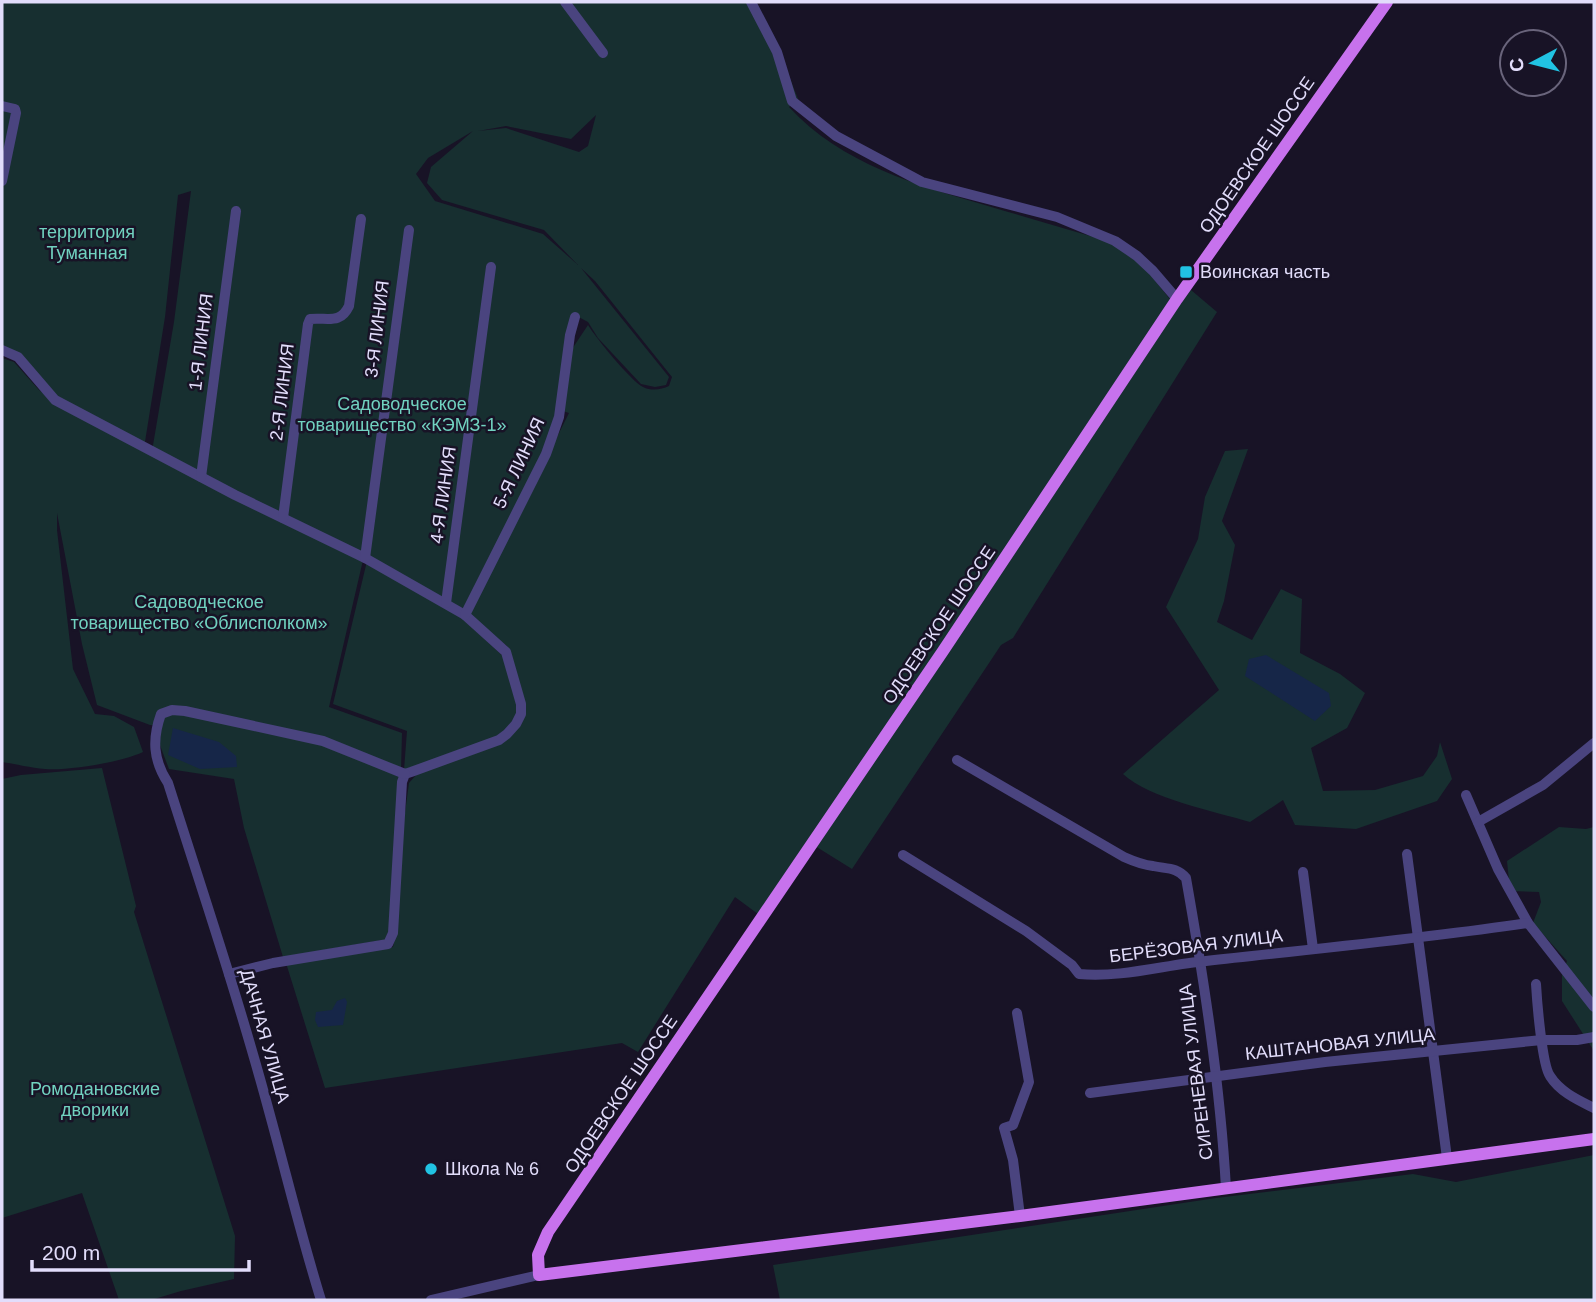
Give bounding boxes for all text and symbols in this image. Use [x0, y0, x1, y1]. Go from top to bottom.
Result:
north arrow [1498, 28, 1568, 98]
text: С [1505, 57, 1528, 73]
street label: ОДОЕВСКОЕ ШОССЕ [1195, 73, 1319, 237]
park label: территория Туманная [39, 222, 135, 263]
place label: Воинская часть [1200, 262, 1330, 282]
marker: Воинская часть [1178, 264, 1194, 280]
street label: 3-Я ЛИНИЯ [361, 279, 393, 379]
street label: 1-Я ЛИНИЯ [185, 292, 217, 392]
street label: 2-Я ЛИНИЯ [266, 342, 298, 442]
park label: Садоводческое товарищество «КЭМЗ-1» [297, 394, 507, 435]
street label: 5-Я ЛИНИЯ [489, 414, 549, 512]
street label: 4-Я ЛИНИЯ [426, 445, 460, 545]
street label: ОДОЕВСКОЕ ШОССЕ [879, 542, 999, 708]
park label: Садоводческое товарищество «Облисполком» [70, 592, 328, 633]
street label: БЕРЁЗОВАЯ УЛИЦА [1108, 925, 1284, 967]
street label: ДАЧНАЯ УЛИЦА [236, 967, 294, 1105]
street label: СИРЕНЕВАЯ УЛИЦА [1175, 983, 1217, 1161]
street label: ОДОЕВСКОЕ ШОССЕ [561, 1011, 681, 1177]
street label: КАШТАНОВАЯ УЛИЦА [1244, 1024, 1436, 1064]
park label: Ромодановские дворики [30, 1079, 160, 1120]
place label: Школа № 6 [445, 1159, 539, 1179]
marker: Школа № 6 [423, 1161, 439, 1177]
scale bar [32, 1228, 248, 1272]
text: 200 m [42, 1241, 100, 1264]

